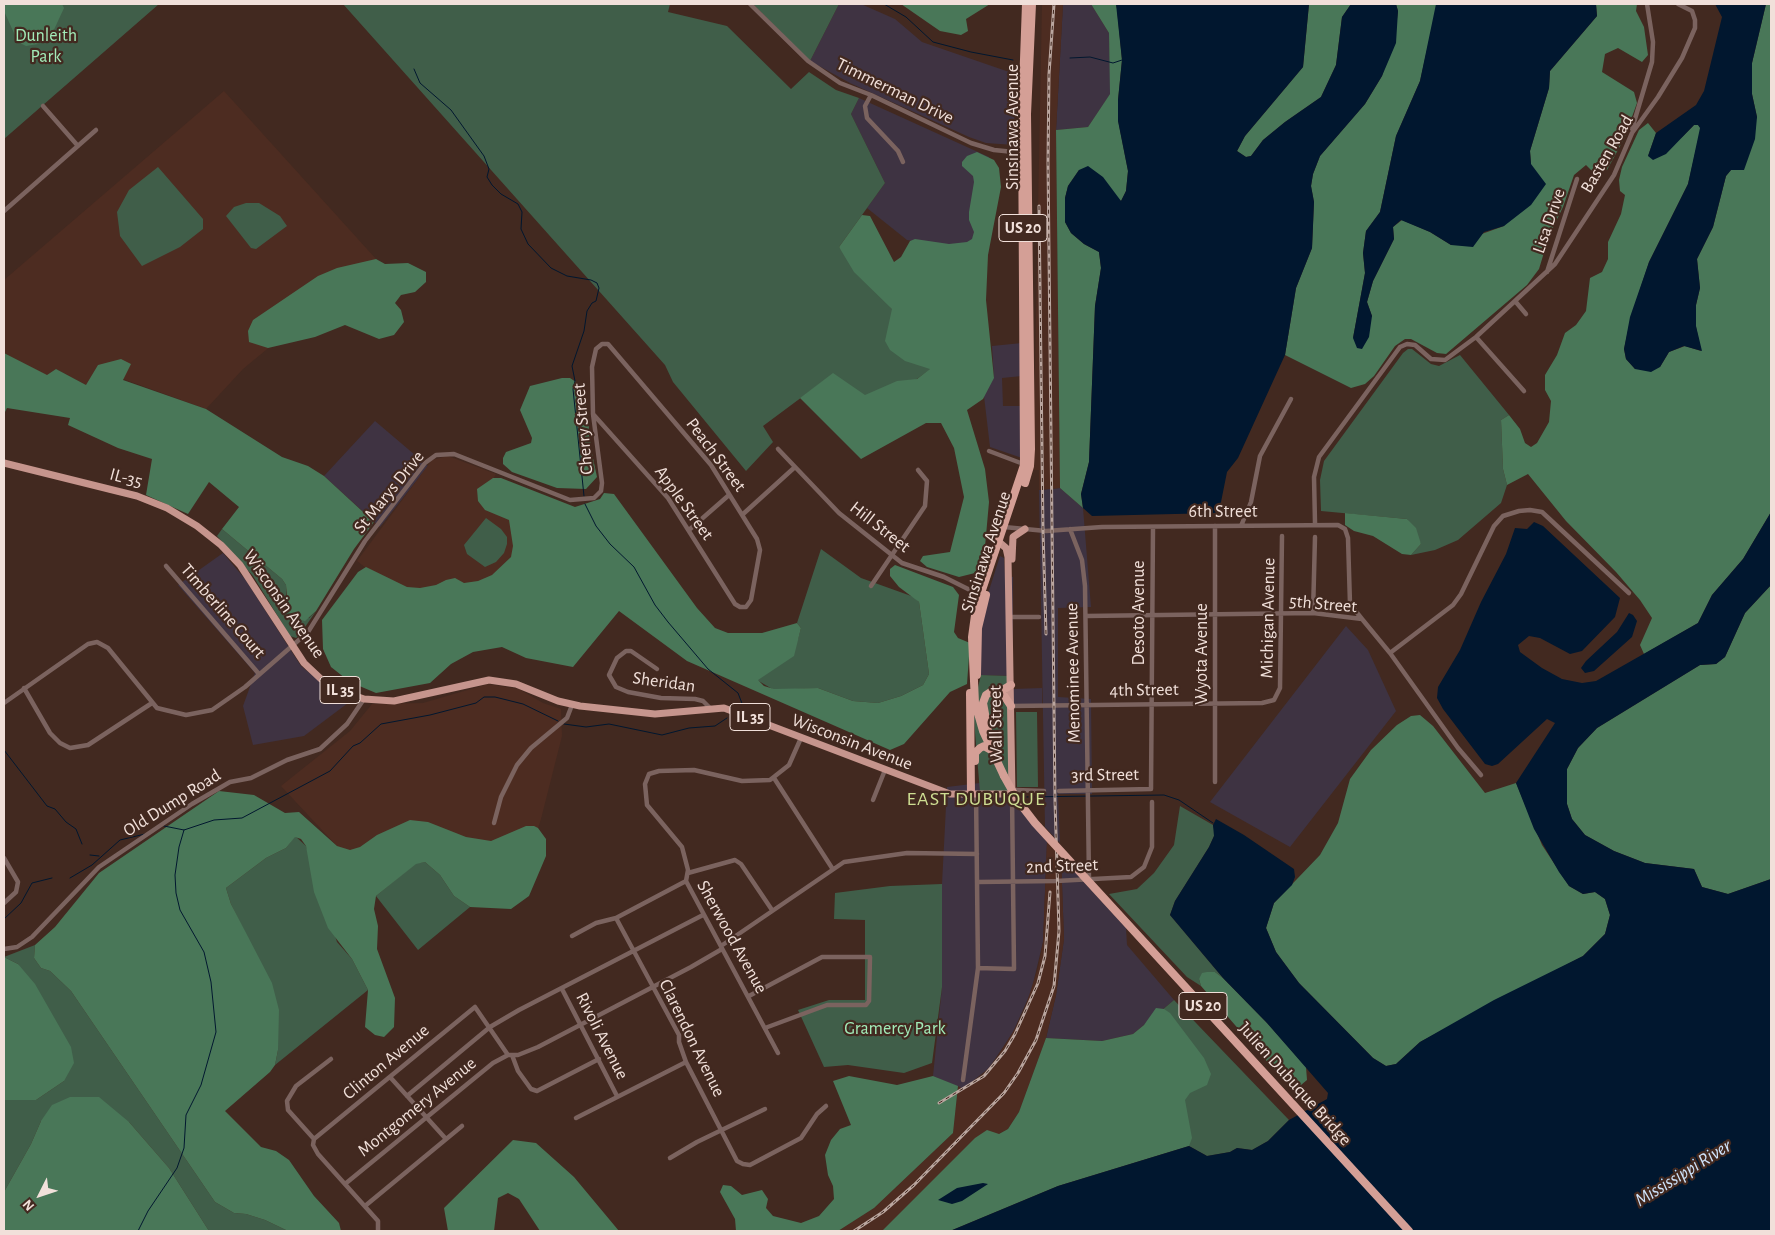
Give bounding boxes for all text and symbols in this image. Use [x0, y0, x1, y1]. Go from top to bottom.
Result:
park label: Dunleith Park [15, 25, 77, 68]
street label: Timmerman Drive [833, 53, 957, 129]
street label: Sinsinawa Avenue [1002, 64, 1024, 190]
street label: Basten Road [1576, 111, 1638, 197]
street label: Lisa Drive [1528, 186, 1570, 256]
road number: US 20 [999, 214, 1047, 242]
street label: Cherry Street [568, 382, 598, 476]
street label: Peach Street [681, 414, 751, 496]
street label: St Marys Drive [349, 446, 429, 538]
street label: Apple Street [650, 462, 718, 544]
street label: IL-35 [107, 463, 145, 493]
street label: Sinsinawa Avenue [956, 489, 1016, 615]
street label: Hill Street [845, 497, 915, 557]
street label: 6th Street [1189, 501, 1257, 523]
street label: Wisconsin Avenue [239, 545, 329, 663]
street label: Michigan Avenue [1256, 558, 1280, 678]
street label: Timberline Court [176, 559, 270, 663]
street label: Desoto Avenue [1128, 560, 1150, 666]
street label: 5th Street [1288, 590, 1358, 618]
street label: Menominee Avenue [1061, 603, 1085, 743]
street label: Wyota Avenue [1191, 603, 1213, 705]
street label: Sheridan [631, 667, 697, 697]
road number: IL 35 [320, 676, 360, 704]
street label: 4th Street [1109, 679, 1179, 701]
street label: Wall Street [985, 685, 1007, 763]
road number: IL 35 [730, 704, 770, 730]
street label: Wisconsin Avenue [789, 709, 915, 775]
street label: Old Dump Road [119, 764, 225, 842]
street label: 3rd Street [1071, 764, 1139, 786]
district label: EAST DUBUQUE [905, 787, 1047, 811]
street label: 2nd Street [1026, 854, 1098, 878]
street label: Sherwood Avenue [692, 877, 772, 997]
street label: Clarendon Avenue [654, 976, 730, 1100]
street label: Rivoli Avenue [571, 989, 633, 1083]
road number: US 20 [1179, 992, 1227, 1019]
park label: Gramercy Park [844, 1018, 946, 1040]
street label: Julien Dubuque Bridge [1234, 1018, 1356, 1150]
street label: Clinton Avenue [338, 1020, 434, 1104]
street label: Montgomery Avenue [353, 1053, 481, 1161]
water label: Mississippi River [1631, 1134, 1735, 1212]
north arrow [15, 1170, 65, 1220]
text: N [20, 1197, 37, 1213]

